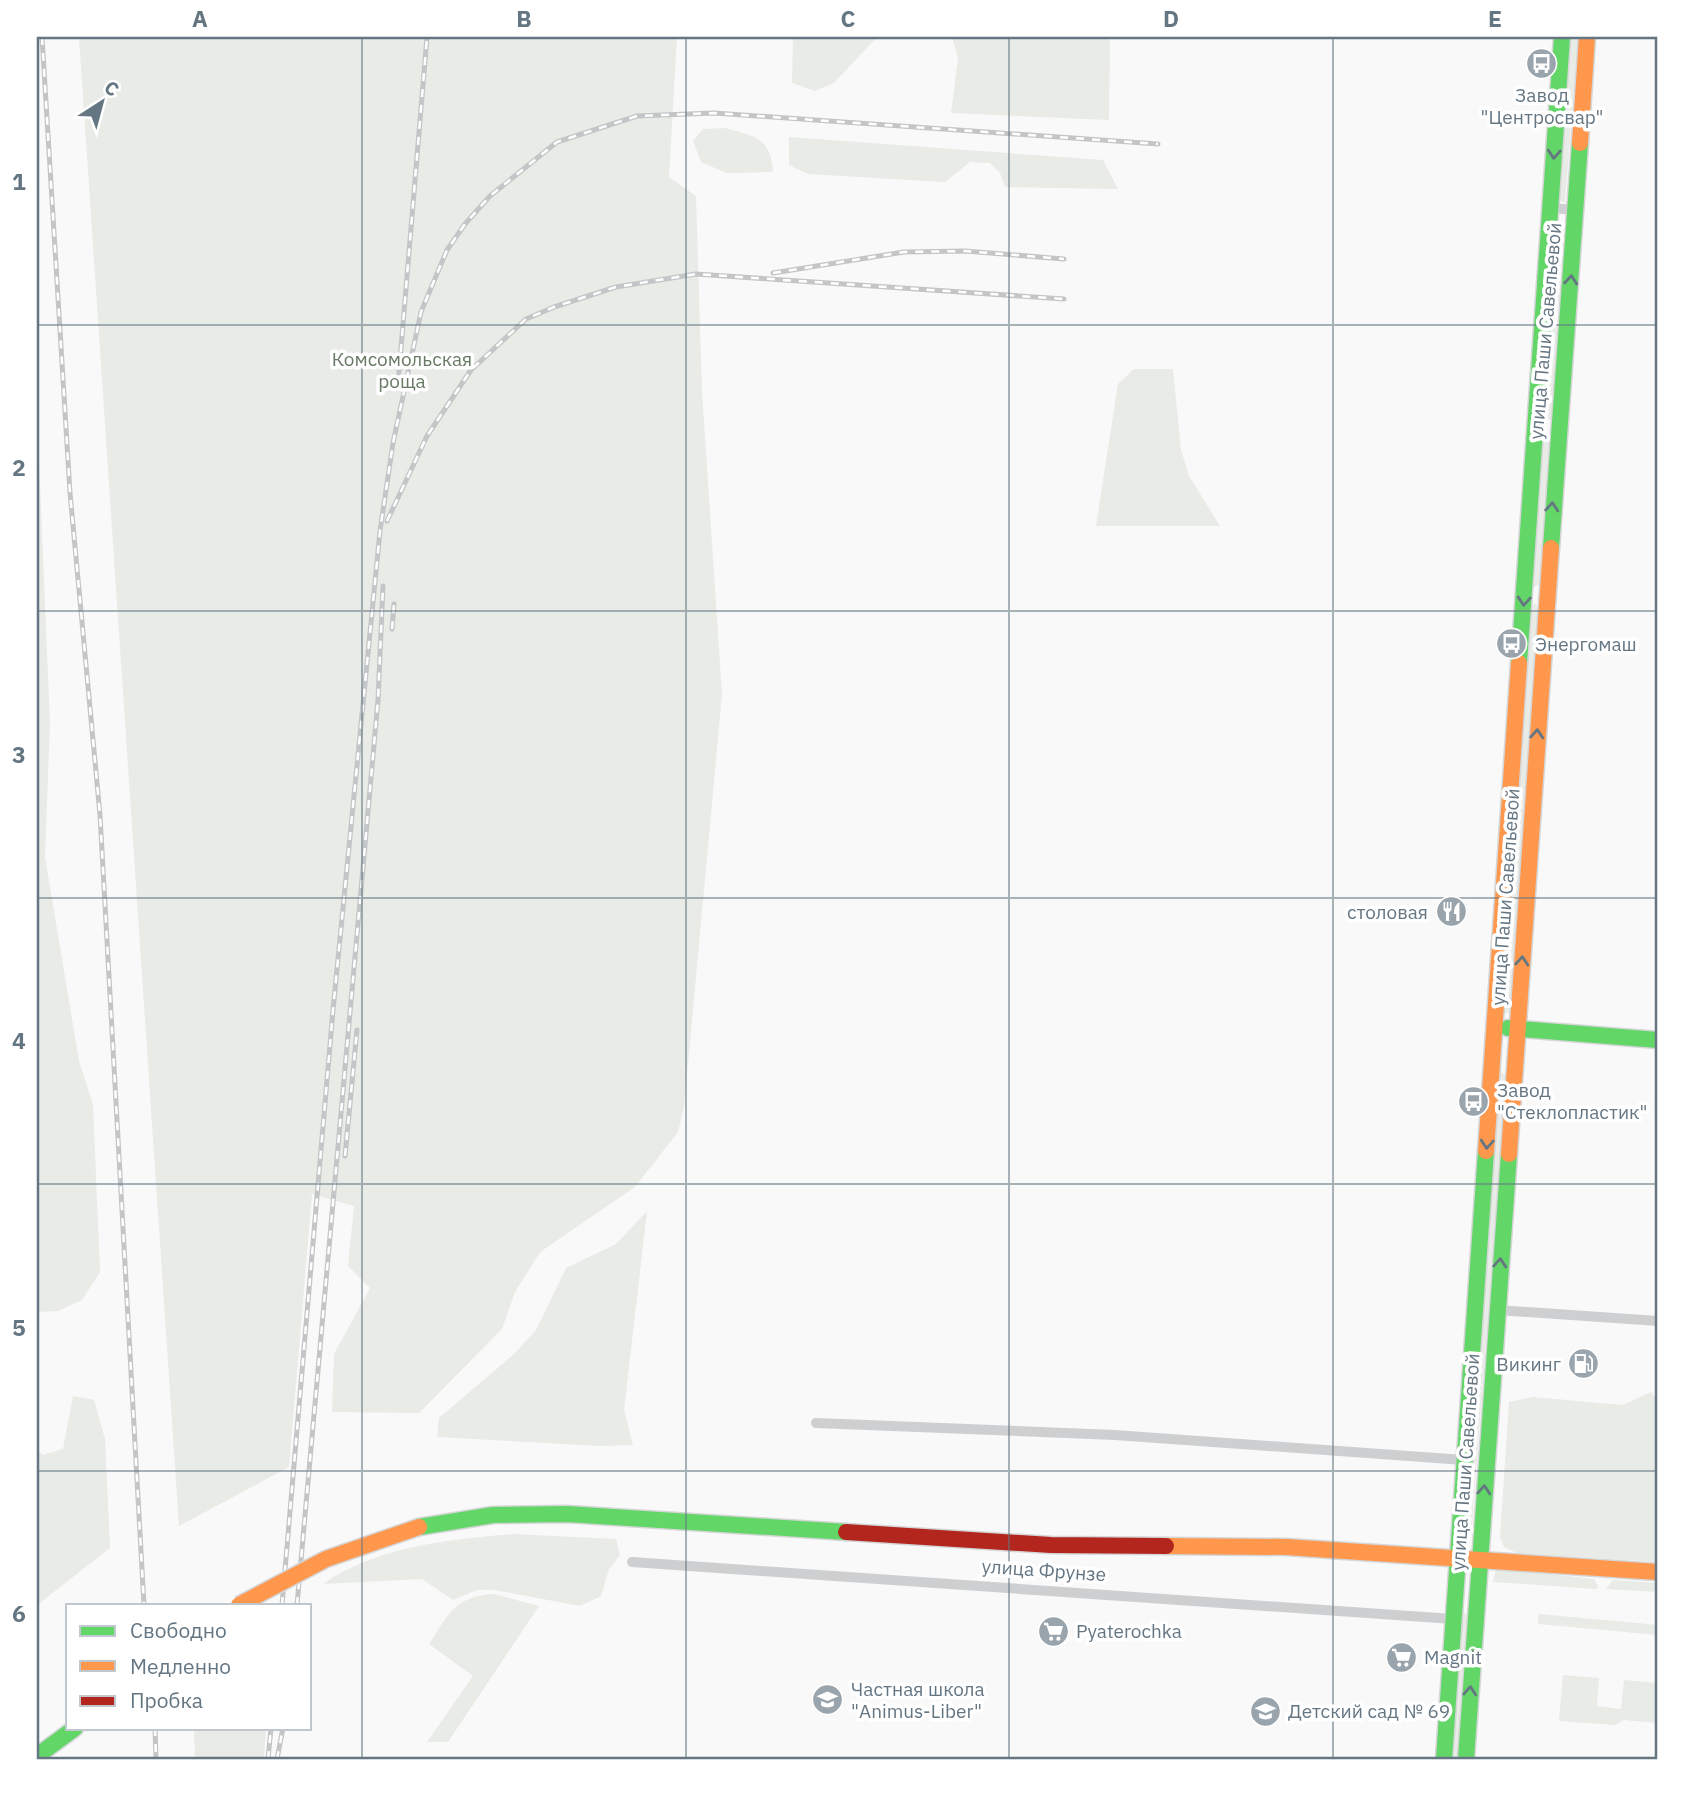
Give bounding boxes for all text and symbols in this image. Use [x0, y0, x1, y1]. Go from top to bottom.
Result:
text: A [192, 3, 208, 33]
text: B [516, 3, 532, 33]
text: C [841, 3, 856, 33]
text: D [1163, 3, 1179, 33]
text: E [1488, 3, 1502, 33]
bus stop icon: Завод "Центросвар" [1525, 47, 1559, 81]
north arrow [66, 66, 136, 136]
text: С [100, 75, 124, 102]
place label: Завод "Центросвар" [1481, 83, 1603, 129]
one-way arrow [1547, 149, 1562, 160]
text: 1 [12, 166, 26, 196]
street label: улица Паши Савельевой [1524, 222, 1566, 440]
one-way arrow [1563, 274, 1578, 285]
park label: Комсомольская роща [332, 347, 472, 393]
text: 2 [12, 452, 26, 482]
one-way arrow [1545, 501, 1560, 512]
one-way arrow [1516, 595, 1531, 606]
bus stop icon: Энергомаш [1495, 627, 1529, 661]
place label: Энергомаш [1535, 632, 1637, 656]
one-way arrow [1529, 728, 1544, 739]
text: 3 [12, 739, 26, 769]
street label: улица Паши Савельевой [1485, 788, 1525, 1006]
restaurant icon: столовая [1434, 895, 1468, 929]
place label: столовая [1347, 900, 1428, 924]
one-way arrow [1514, 955, 1529, 966]
text: 4 [12, 1025, 26, 1055]
place label: Завод "Стеклопластик" [1497, 1078, 1648, 1124]
bus stop icon: Завод "Стеклопластик" [1457, 1084, 1491, 1118]
one-way arrow [1480, 1138, 1495, 1149]
one-way arrow [1492, 1258, 1507, 1269]
text: 5 [12, 1312, 26, 1342]
fuel station icon: Викинг [1567, 1347, 1601, 1381]
place label: Викинг [1496, 1352, 1561, 1376]
street label: улица Паши Савельевой [1445, 1353, 1485, 1571]
one-way arrow [1476, 1485, 1491, 1496]
street label: улица Фрунзе [981, 1554, 1107, 1586]
text: 6 [12, 1598, 26, 1628]
legend [66, 1604, 312, 1730]
supermarket icon: Pyaterochka [1036, 1614, 1070, 1648]
text: Свободно [130, 1616, 227, 1644]
place label: Pyaterochka [1076, 1619, 1182, 1643]
supermarket icon: Magnit [1384, 1640, 1418, 1674]
place label: Magnit [1424, 1645, 1482, 1669]
text: Медленно [130, 1652, 231, 1680]
place label: Частная школа "Animus-Liber" [851, 1677, 985, 1723]
school or university icon: Частная школа "Animus-Liber" [811, 1683, 845, 1717]
one-way arrow [1462, 1685, 1477, 1696]
text: Пробка [130, 1686, 203, 1714]
school or university icon: Детский сад № 69 [1248, 1694, 1282, 1728]
place label: Детский сад № 69 [1288, 1699, 1450, 1723]

